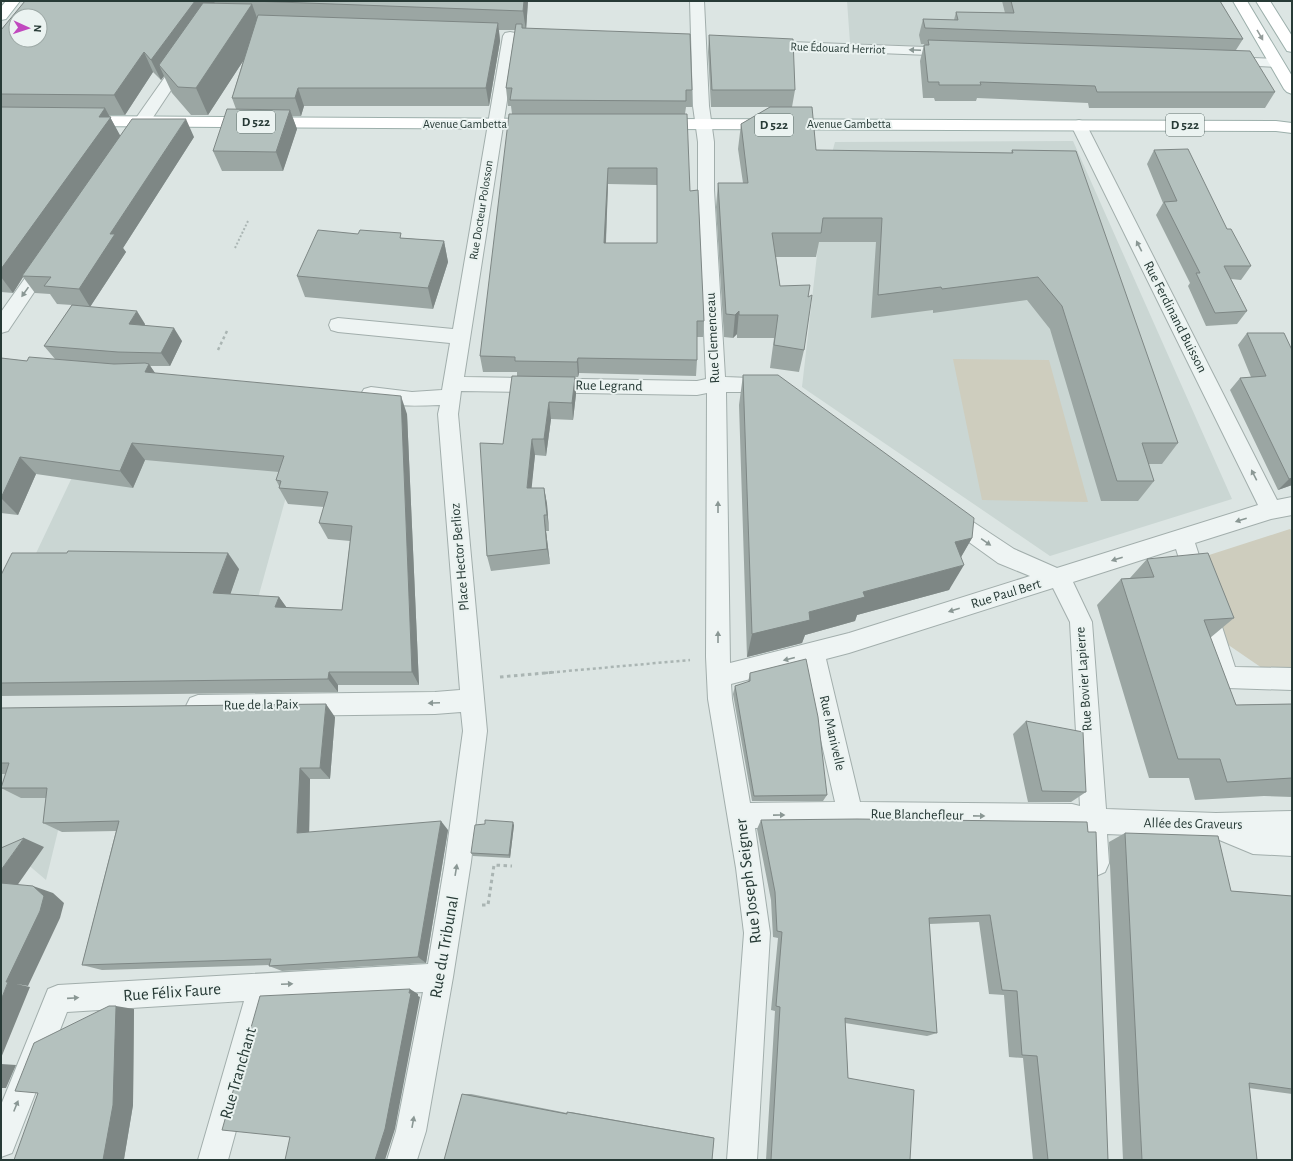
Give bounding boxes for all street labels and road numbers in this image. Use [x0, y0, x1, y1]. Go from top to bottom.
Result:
street label: Rue Édouard Herriot [790, 39, 886, 56]
road number: D 522 [237, 111, 275, 133]
road number: D 522 [755, 114, 793, 136]
road number: D 522 [1166, 114, 1204, 136]
street label: Avenue Gambetta [423, 118, 507, 130]
street label: Avenue Gambetta [807, 118, 891, 130]
street label: Rue Docteur Polosson [467, 159, 495, 261]
street label: Rue Ferdinand Buisson [1141, 259, 1209, 375]
street label: Rue Clemenceau [704, 292, 722, 384]
street label: Rue Legrand [575, 378, 643, 394]
street label: Place Hector Berlioz [448, 502, 472, 611]
street label: Rue Paul Bert [969, 577, 1043, 611]
street label: Rue Bovier Lapierre [1073, 626, 1095, 732]
street label: Rue Manivelle [817, 694, 847, 772]
street label: Rue de la Paix [224, 697, 298, 713]
street label: Rue Blanchefleur [870, 807, 964, 823]
street label: Allée des Graveurs [1143, 816, 1243, 832]
street label: Rue Joseph Seigner [732, 817, 764, 945]
street label: Rue du Tribunal [427, 895, 461, 999]
street label: Rue Félix Faure [122, 980, 222, 1004]
street label: Rue Tranchant [217, 1025, 259, 1121]

